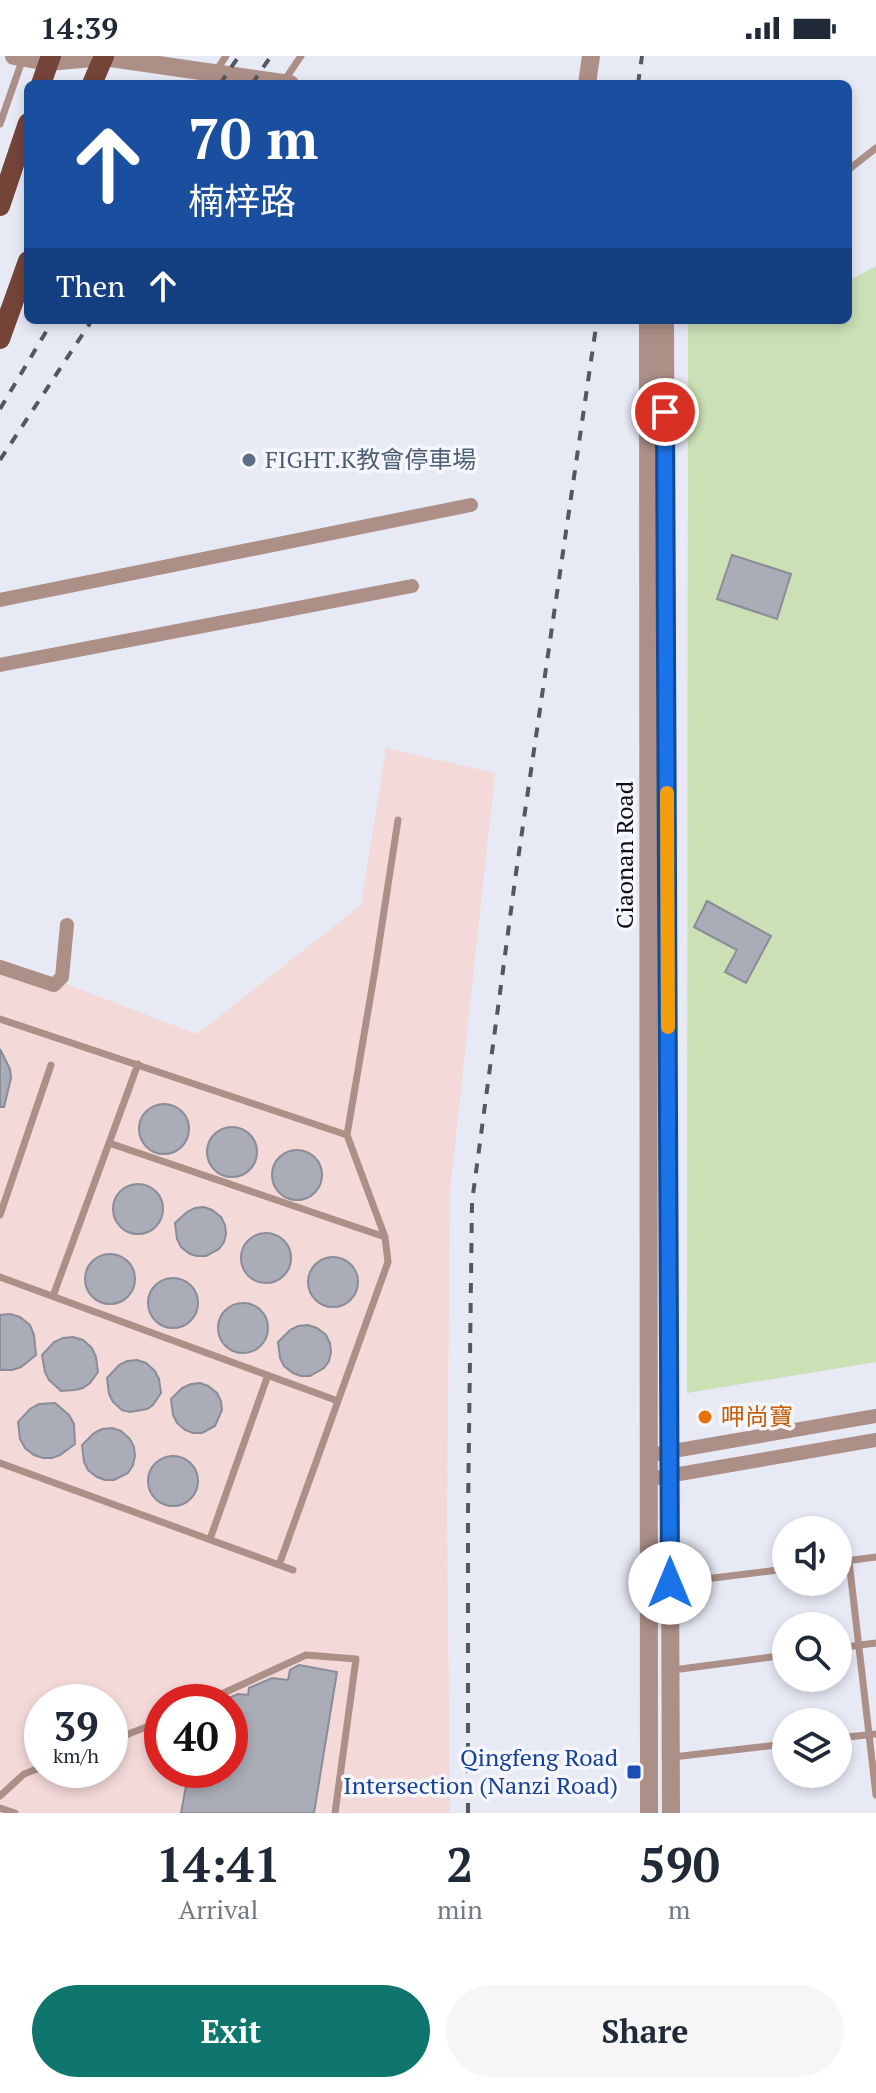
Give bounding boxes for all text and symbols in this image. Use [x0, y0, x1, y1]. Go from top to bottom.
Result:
text: 14:39 [40, 8, 118, 48]
text: 70 m [188, 101, 318, 175]
icon: ahead [56, 112, 160, 216]
text: 楠梓路 [188, 177, 296, 224]
icon: ahead [141, 264, 185, 308]
text: Then [56, 266, 125, 306]
pin [631, 378, 699, 446]
icon: arrive [643, 390, 687, 434]
place label: FIGHT.K教會停車場 [265, 443, 476, 475]
marker: FIGHT.K教會停車場 [240, 451, 258, 469]
street label: Ciaonan Road [608, 781, 640, 929]
place label: 呷尚寶 [721, 1400, 793, 1432]
marker: 呷尚寶 [696, 1408, 714, 1426]
map controls [772, 1516, 852, 1788]
button: sound [772, 1516, 852, 1596]
position arrow [628, 1541, 712, 1625]
button: search [772, 1612, 852, 1692]
speed limit sign: 40 [144, 1684, 248, 1788]
text: 39 [53, 1699, 99, 1752]
button: layers [772, 1708, 852, 1788]
place label: Qingfeng Road Intersection (Nanzi Road) [343, 1741, 618, 1801]
text: km/h [53, 1742, 99, 1769]
marker: Qingfeng Road Intersection (Nanzi Road) [625, 1763, 643, 1781]
text: 14:41 [156, 1832, 281, 1896]
text: 2 [446, 1832, 473, 1896]
text: 590 [639, 1832, 720, 1896]
text: Arrival [179, 1892, 258, 1926]
text: min [437, 1892, 483, 1926]
text: m [668, 1892, 691, 1926]
button: Exit [32, 1985, 430, 2077]
button: Share [446, 1985, 844, 2077]

